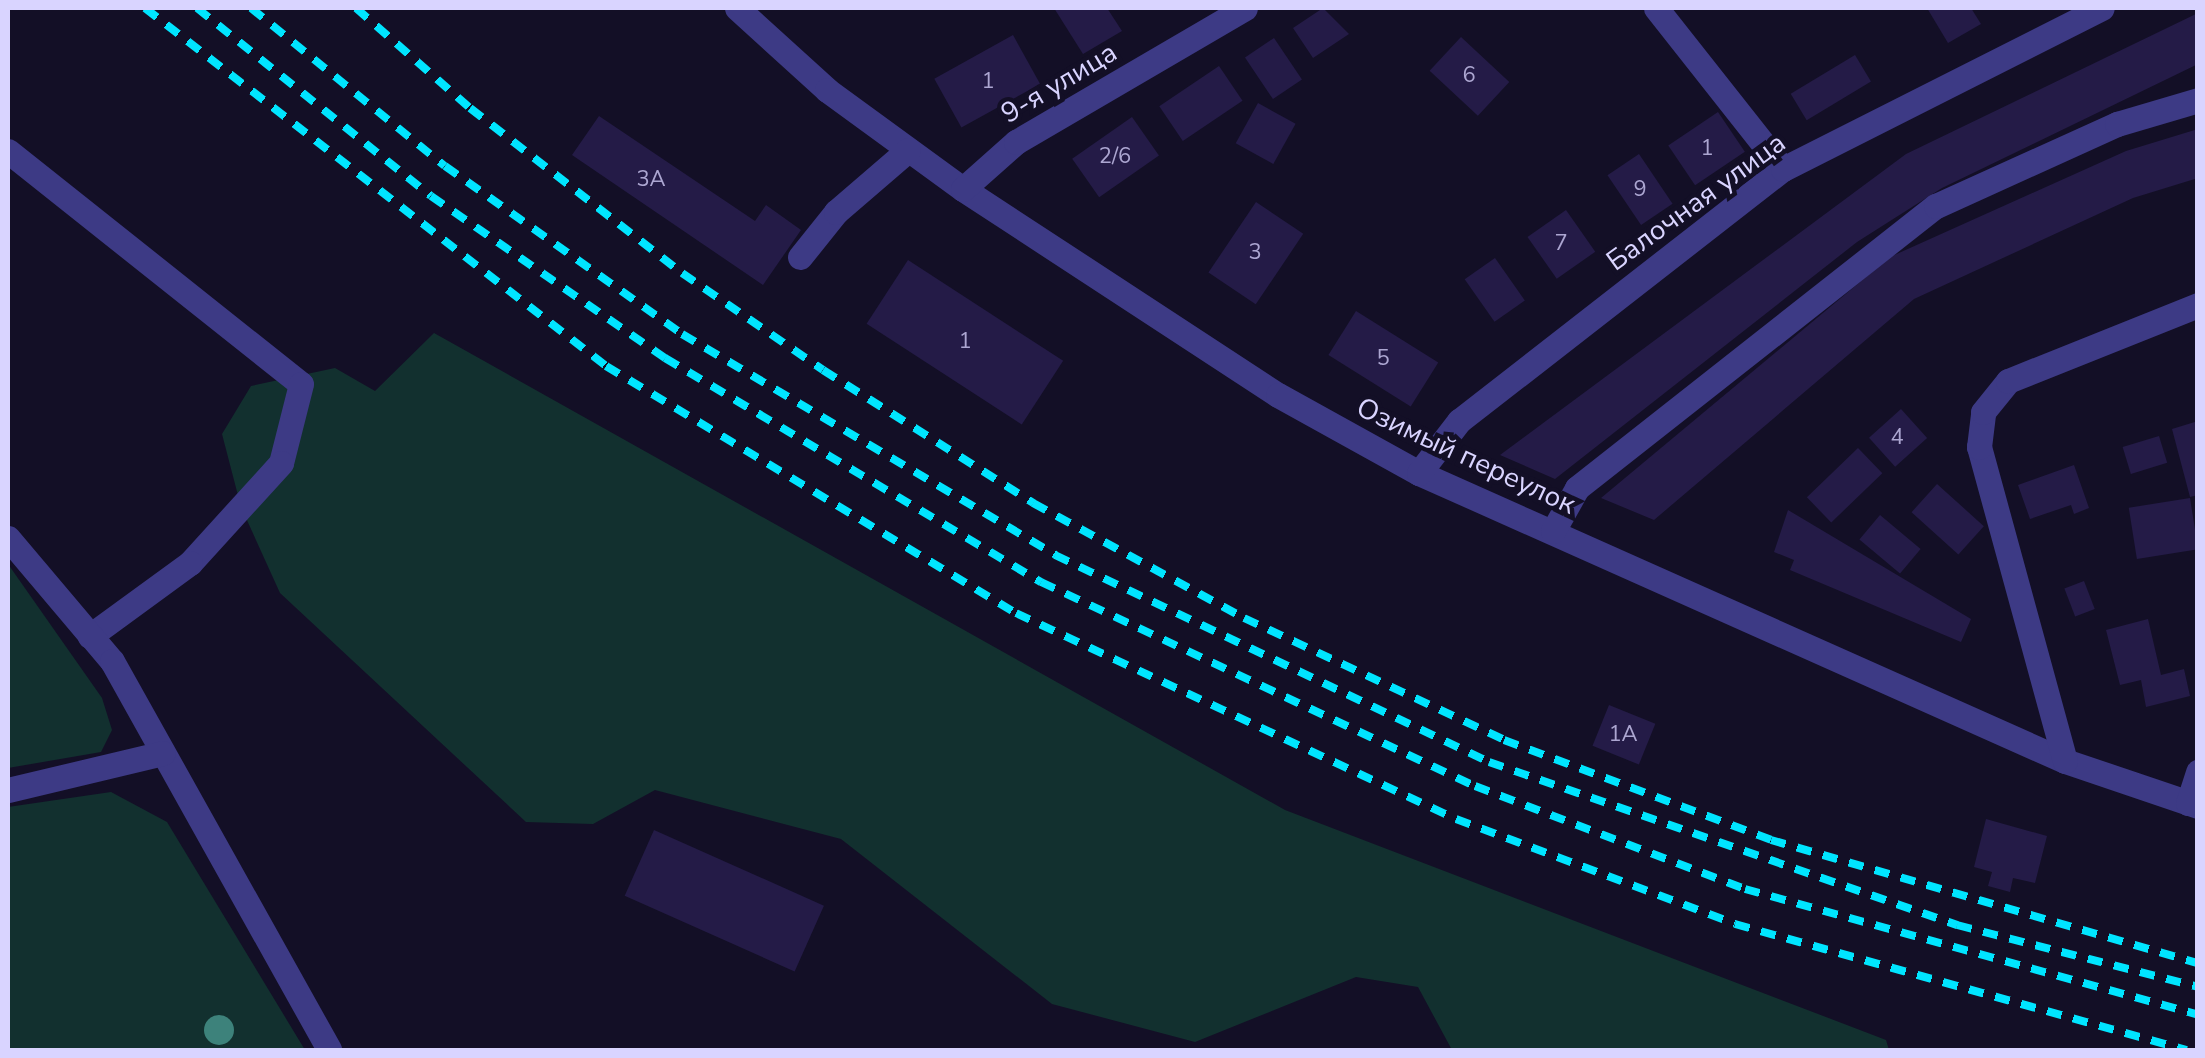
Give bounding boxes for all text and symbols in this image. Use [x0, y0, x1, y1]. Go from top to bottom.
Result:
street label: 9-я улица [995, 35, 1123, 131]
house number: 6 [1462, 63, 1476, 89]
house number: 1 [981, 69, 995, 95]
street label: Балочная улица [1600, 126, 1792, 278]
house number: 1 [1700, 136, 1714, 162]
house number: 2/6 [1099, 144, 1131, 170]
house number: 3А [636, 167, 666, 193]
house number: 9 [1633, 177, 1647, 203]
house number: 7 [1554, 231, 1568, 257]
house number: 3 [1248, 240, 1262, 266]
house number: 1 [958, 329, 972, 355]
house number: 5 [1376, 346, 1390, 372]
street label: Озимый переулок [1351, 391, 1581, 521]
house number: 4 [1890, 425, 1904, 451]
house number: 1А [1608, 722, 1638, 748]

